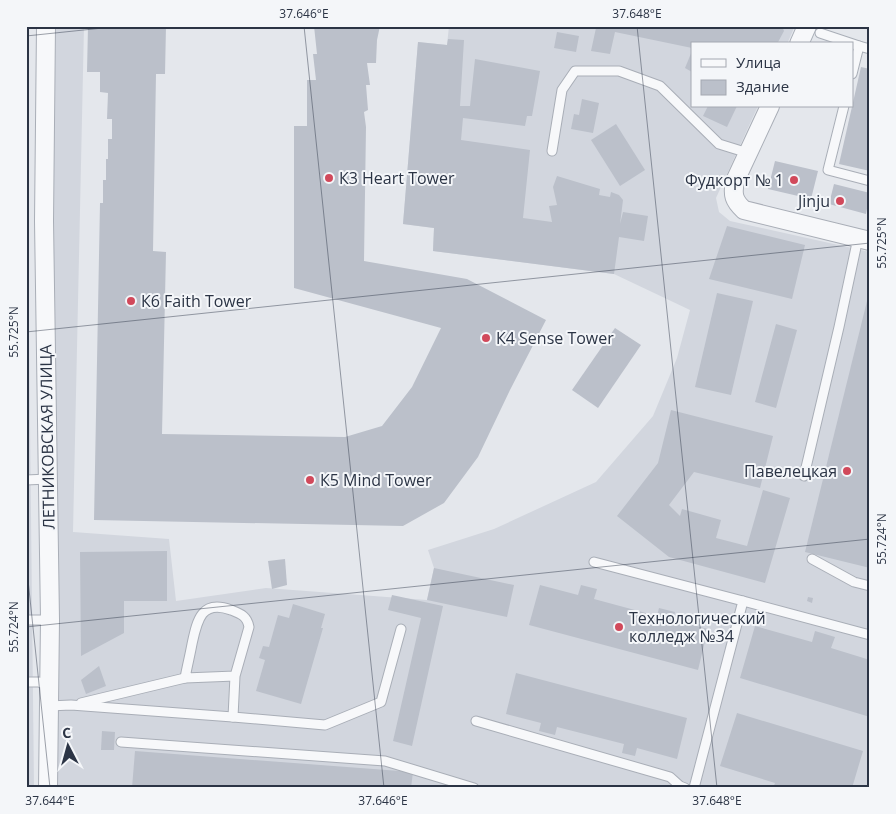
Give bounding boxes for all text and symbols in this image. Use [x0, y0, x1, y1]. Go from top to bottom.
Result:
text: 37.646°E [279, 5, 329, 22]
text: 37.648°E [612, 5, 662, 22]
legend [691, 42, 854, 108]
text: Улица [736, 52, 781, 72]
text: Здание [736, 76, 789, 96]
place label: К3 Heart Tower [339, 167, 455, 189]
place label: Фудкорт № 1 [685, 169, 784, 191]
marker: К3 Heart Tower [323, 172, 335, 184]
marker: Фудкорт № 1 [788, 174, 800, 186]
place label: Jinju [796, 190, 830, 212]
marker: Jinju [834, 195, 846, 207]
text: 55.725°N [873, 217, 890, 269]
place label: К6 Faith Tower [141, 290, 252, 312]
marker: К6 Faith Tower [125, 295, 137, 307]
text: 55.725°N [5, 306, 22, 358]
place label: К4 Sense Tower [496, 327, 614, 349]
marker: К4 Sense Tower [480, 332, 492, 344]
street label: ЛЕТНИКОВСКАЯ УЛИЦА [34, 344, 60, 530]
place label: Павелецкая [744, 460, 837, 482]
marker: Павелецкая [841, 465, 853, 477]
place label: К5 Mind Tower [320, 469, 432, 491]
marker: К5 Mind Tower [304, 474, 316, 486]
text: 55.724°N [873, 513, 890, 565]
text: 55.724°N [5, 601, 22, 653]
place label: Технологический колледж №34 [629, 607, 766, 647]
marker: Технологический колледж №34 [613, 621, 625, 633]
north arrow [42, 722, 92, 772]
text: С [61, 723, 72, 742]
text: 37.644°E [25, 792, 75, 809]
text: 37.646°E [358, 792, 408, 809]
text: 37.648°E [692, 792, 742, 809]

